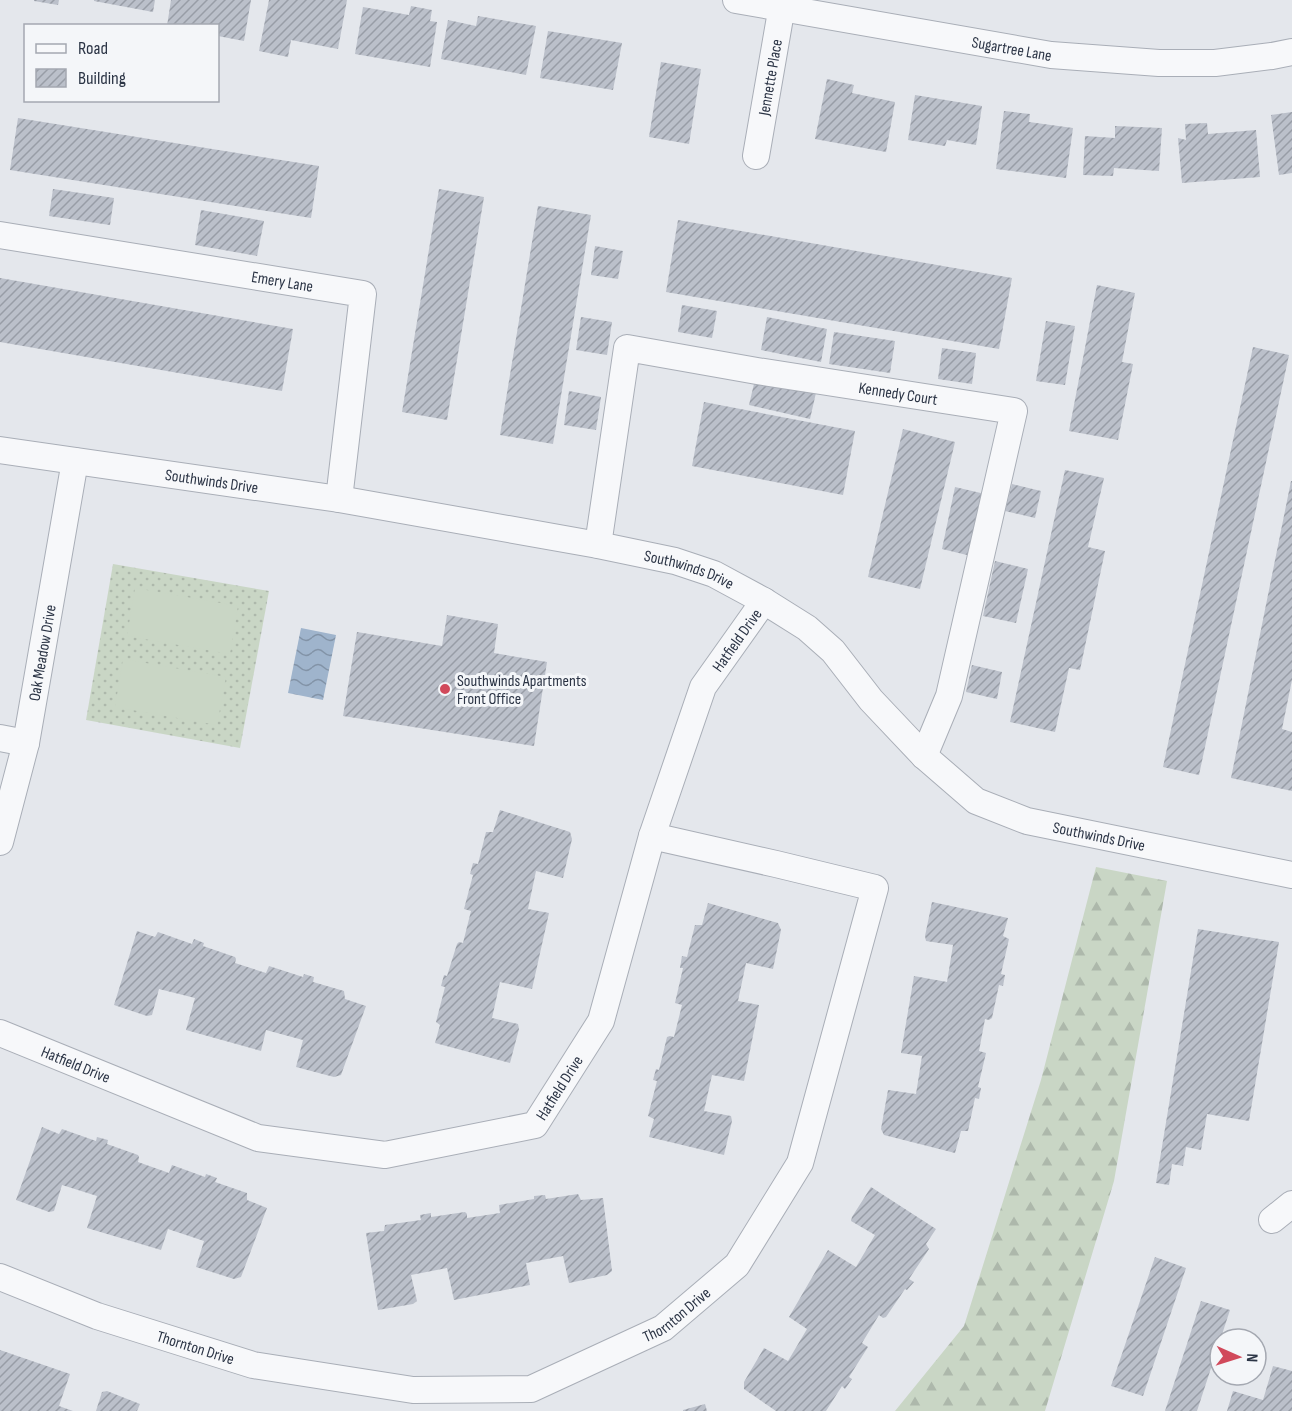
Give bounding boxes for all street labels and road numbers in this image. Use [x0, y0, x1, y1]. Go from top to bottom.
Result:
street label: Sugartree Lane [970, 33, 1053, 66]
street label: Jennette Place [755, 38, 787, 118]
street label: Emery Lane [250, 268, 314, 297]
street label: Kennedy Court [857, 379, 939, 410]
street label: Southwinds Drive [164, 466, 259, 498]
street label: Southwinds Drive [642, 547, 737, 594]
street label: Oak Meadow Drive [25, 603, 61, 703]
street label: Hatfield Drive [709, 606, 766, 676]
street label: Southwinds Drive [1051, 819, 1147, 856]
street label: Hatfield Drive [38, 1043, 113, 1088]
street label: Hatfield Drive [532, 1053, 588, 1124]
street label: Thornton Drive [640, 1284, 715, 1347]
street label: Thornton Drive [154, 1327, 236, 1370]

